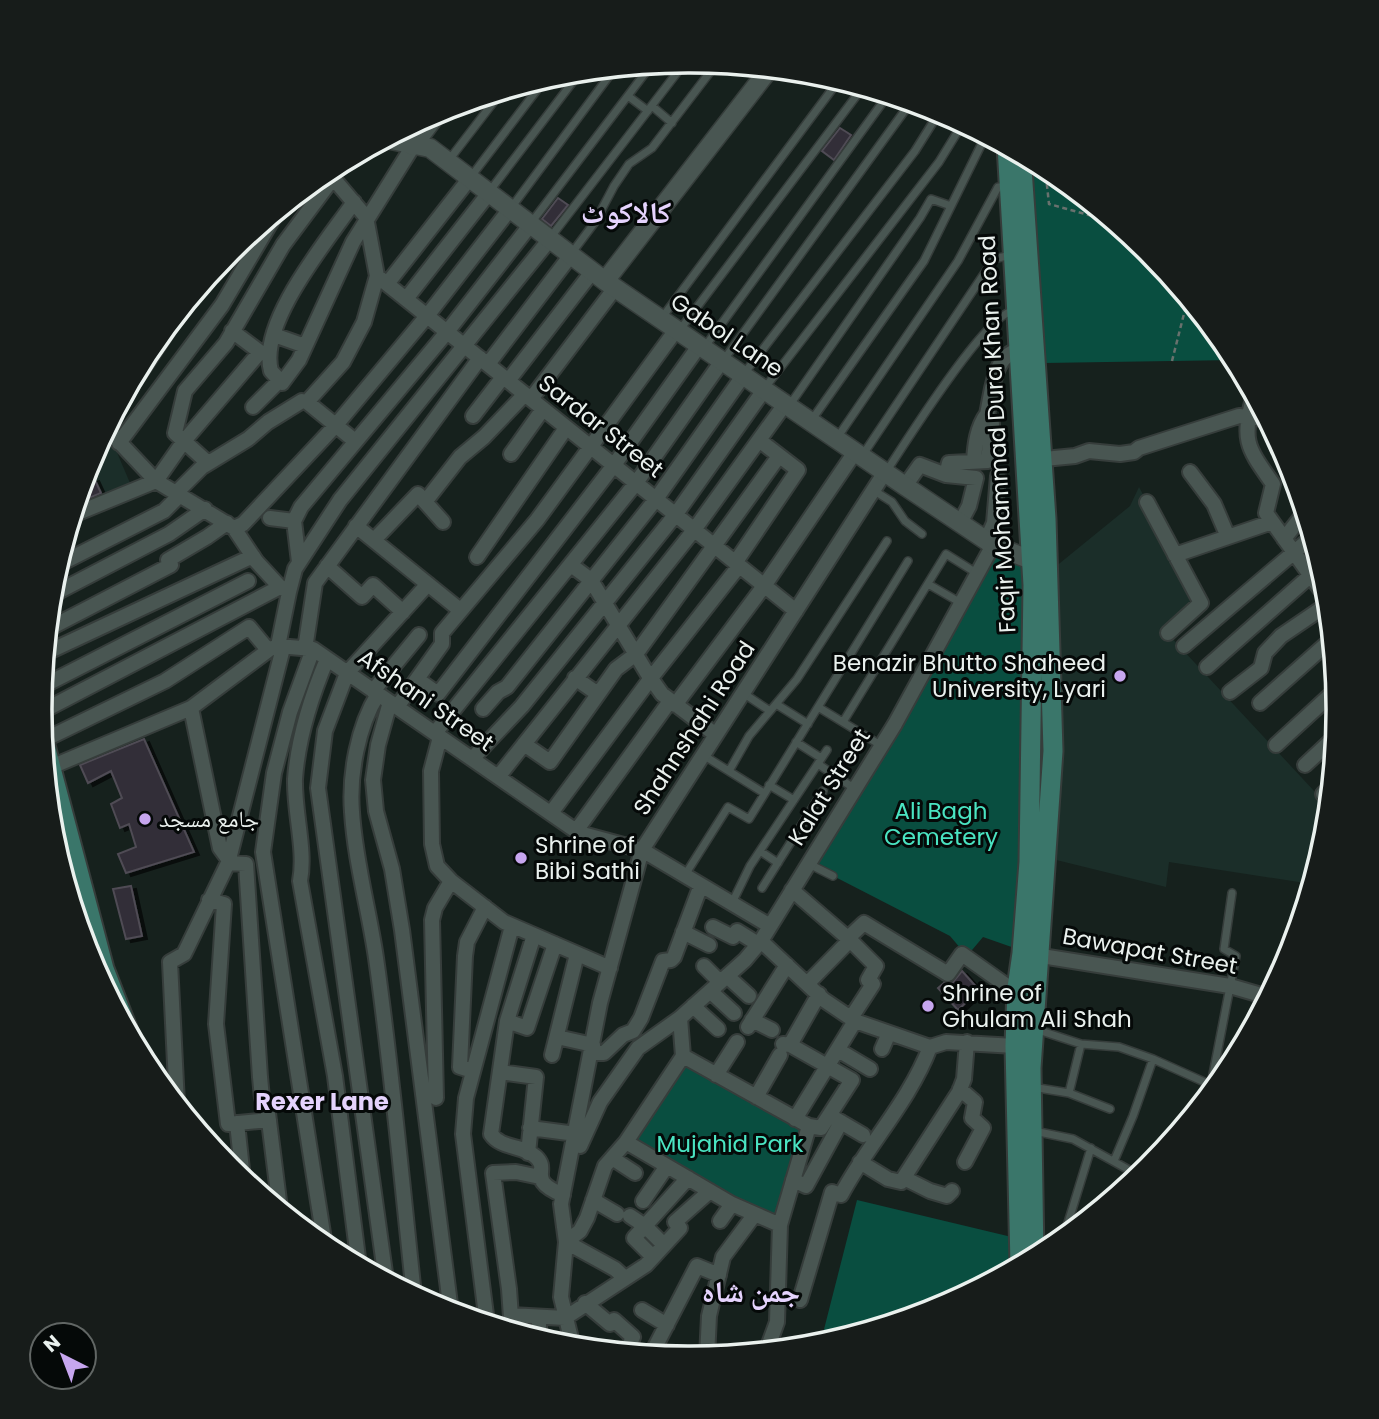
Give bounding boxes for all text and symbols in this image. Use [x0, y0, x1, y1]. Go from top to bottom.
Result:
district label: کالاکوٹ [581, 191, 671, 234]
street label: Faqir Mohammad Dura Khan Road [971, 234, 1023, 634]
street label: Gabol Lane [664, 285, 790, 385]
street label: Sardar Street [532, 367, 670, 485]
street label: Shahnshahi Road [626, 635, 762, 821]
street label: Afshani Street [352, 641, 500, 759]
place label: Benazir Bhutto Shaheed University, Lyari [833, 647, 1106, 705]
marker: Benazir Bhutto Shaheed University, Lyari [1112, 668, 1128, 684]
street label: Kalat Street [780, 722, 878, 852]
park label: Ali Bagh Cemetery [884, 795, 998, 853]
place label: جامع مسجد [159, 803, 259, 835]
marker: جامع مسجد [137, 811, 153, 827]
place label: Shrine of Bibi Sathi [535, 829, 640, 887]
marker: Shrine of Bibi Sathi [513, 850, 529, 866]
street label: Bawapat Street [1060, 920, 1240, 982]
place label: Shrine of Ghulam Ali Shah [942, 977, 1132, 1035]
marker: Shrine of Ghulam Ali Shah [920, 998, 936, 1014]
district label: Rexer Lane [255, 1085, 389, 1118]
park label: Mujahid Park [656, 1128, 804, 1160]
district label: جمن شاہ [702, 1270, 800, 1313]
north arrow [28, 1321, 98, 1391]
text: N [38, 1329, 66, 1359]

